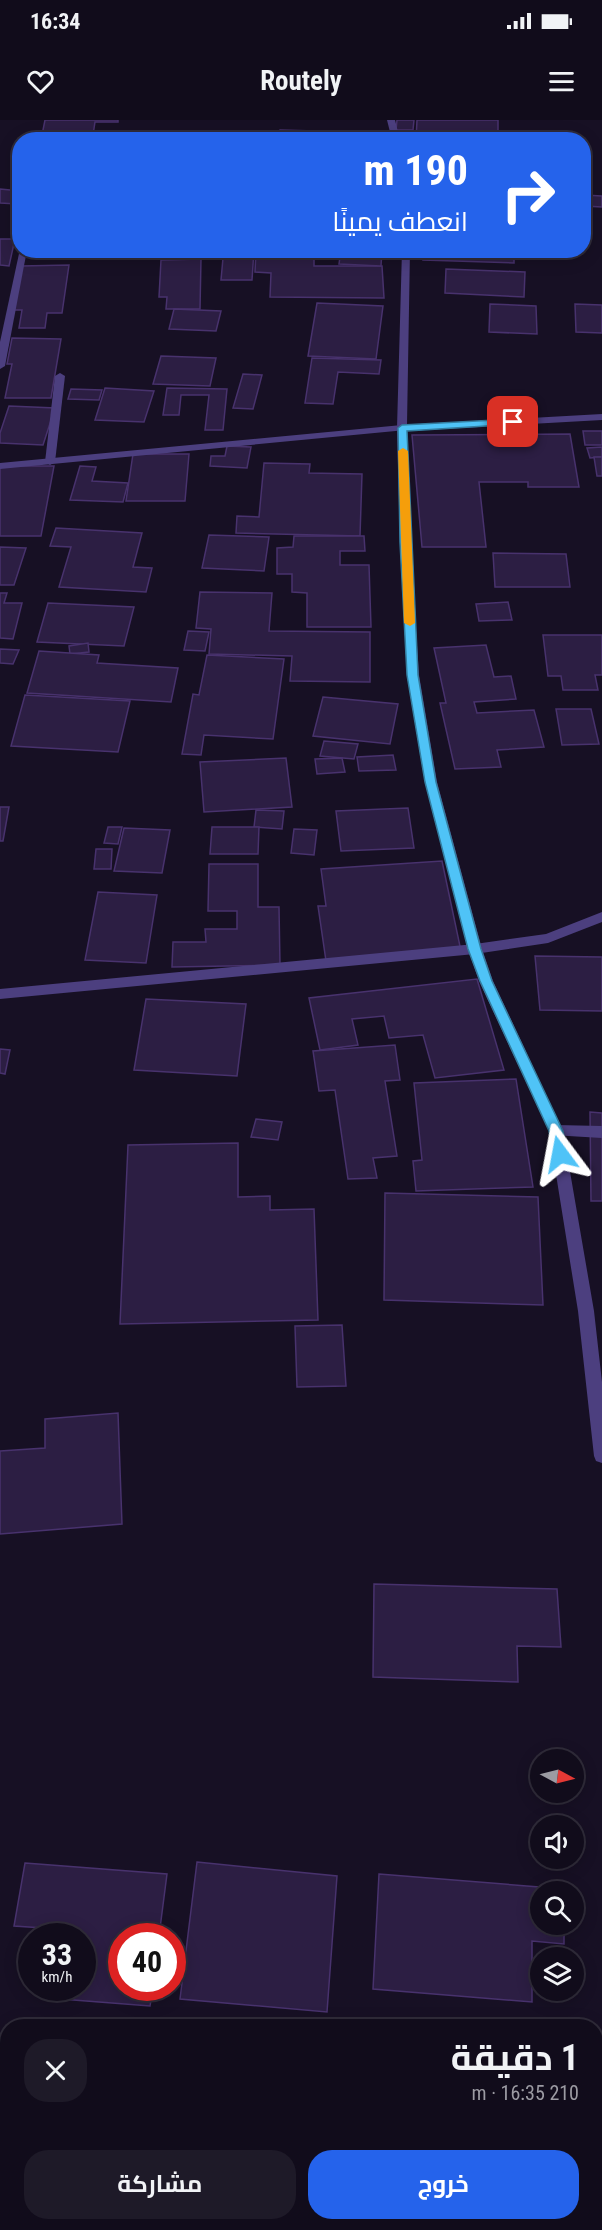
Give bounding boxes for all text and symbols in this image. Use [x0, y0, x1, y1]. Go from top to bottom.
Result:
text: 16:34 [30, 9, 81, 34]
icon: heart [24, 65, 57, 98]
text: Routely [260, 65, 342, 97]
icon: menu [545, 65, 578, 98]
text: 190 m [363, 146, 468, 195]
icon: right [489, 156, 567, 234]
text: انعطف يمينًا [332, 206, 468, 238]
pin [487, 396, 538, 447]
icon: arrive [496, 405, 529, 438]
position arrow [528, 1122, 592, 1186]
north arrow [530, 1749, 584, 1803]
map controls [530, 1749, 584, 2001]
button: sound [530, 1815, 584, 1869]
button: search [530, 1881, 584, 1935]
speed limit sign: 40 [108, 1923, 186, 2001]
text: 33 [42, 1937, 72, 1972]
button: layers [530, 1947, 584, 2001]
text: km/h [42, 1968, 72, 1986]
text: 1 دقيقة [451, 2037, 579, 2079]
button: close [24, 2039, 87, 2102]
text: 210 m · 16:35 [472, 2081, 579, 2105]
button: مشاركة [24, 2150, 296, 2219]
button: خروج [308, 2150, 579, 2219]

